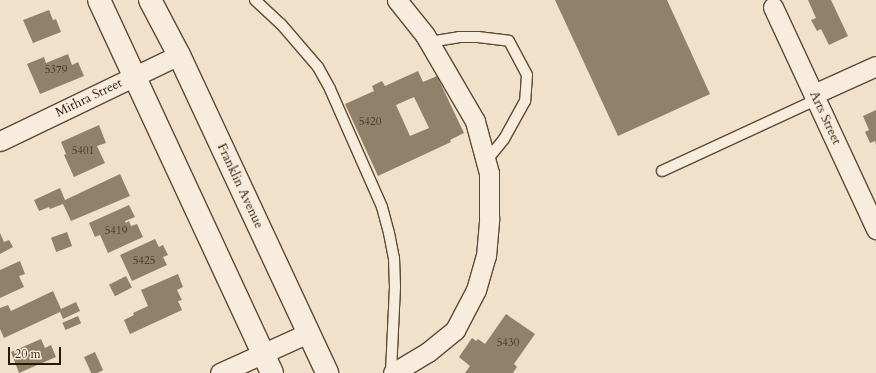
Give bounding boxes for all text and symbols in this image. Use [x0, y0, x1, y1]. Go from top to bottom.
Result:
house number: 5379 [45, 63, 67, 77]
street label: Mithra Street [53, 75, 125, 121]
street label: Arts Street [806, 89, 844, 147]
house number: 5420 [359, 115, 381, 129]
street label: Franklin Avenue [213, 141, 267, 231]
house number: 5401 [72, 144, 94, 158]
house number: 5419 [105, 224, 127, 238]
house number: 5425 [133, 254, 155, 268]
house number: 5430 [497, 336, 519, 350]
scale bar [10, 339, 63, 365]
text: 20 m [15, 346, 41, 362]

